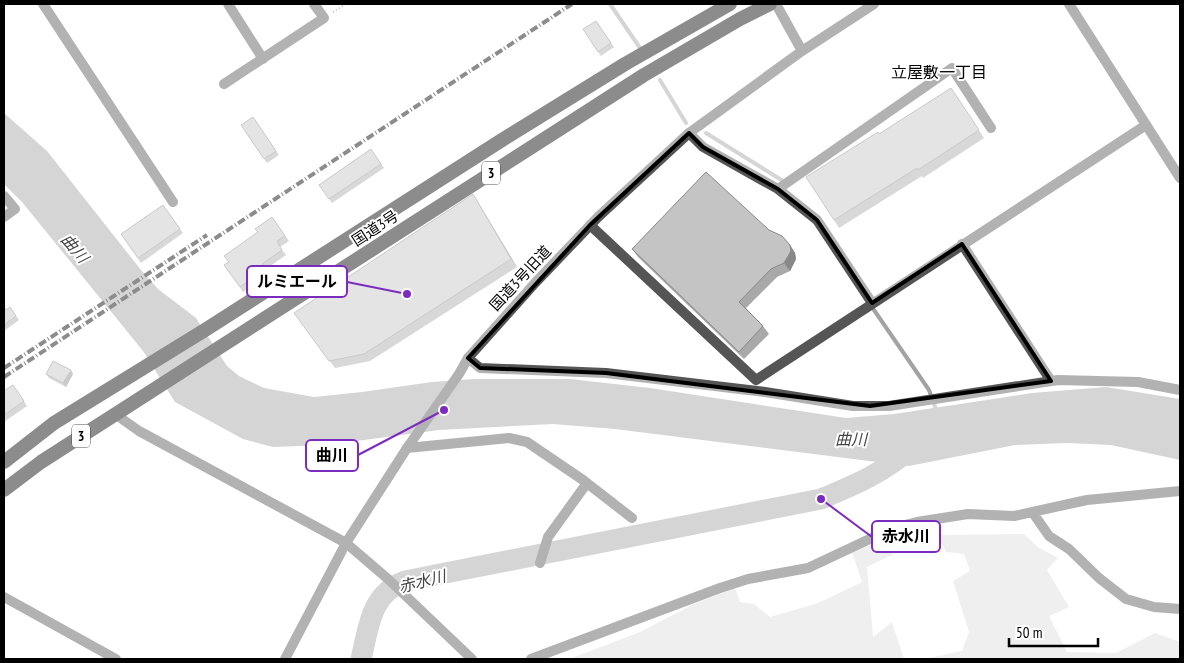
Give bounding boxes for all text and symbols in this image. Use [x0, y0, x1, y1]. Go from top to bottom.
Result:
district label: 立屋敷一丁目 [891, 62, 987, 82]
road number: 3 [482, 162, 500, 184]
street label: 国道3号 [348, 206, 402, 250]
water label: 曲川 [57, 229, 94, 268]
street label: 国道3号旧道 [485, 242, 555, 314]
callout: ルミエール [247, 266, 347, 297]
text: ルミエール [257, 271, 337, 291]
road number: 3 [72, 424, 90, 448]
water label: 曲川 [835, 429, 869, 449]
callout: 曲川 [306, 440, 358, 471]
text: 曲川 [316, 445, 348, 465]
callout: 赤水川 [872, 521, 940, 552]
text: 赤水川 [882, 526, 930, 546]
water label: 赤水川 [396, 565, 450, 597]
scale bar [1009, 616, 1098, 648]
text: 50 m [1016, 623, 1042, 642]

